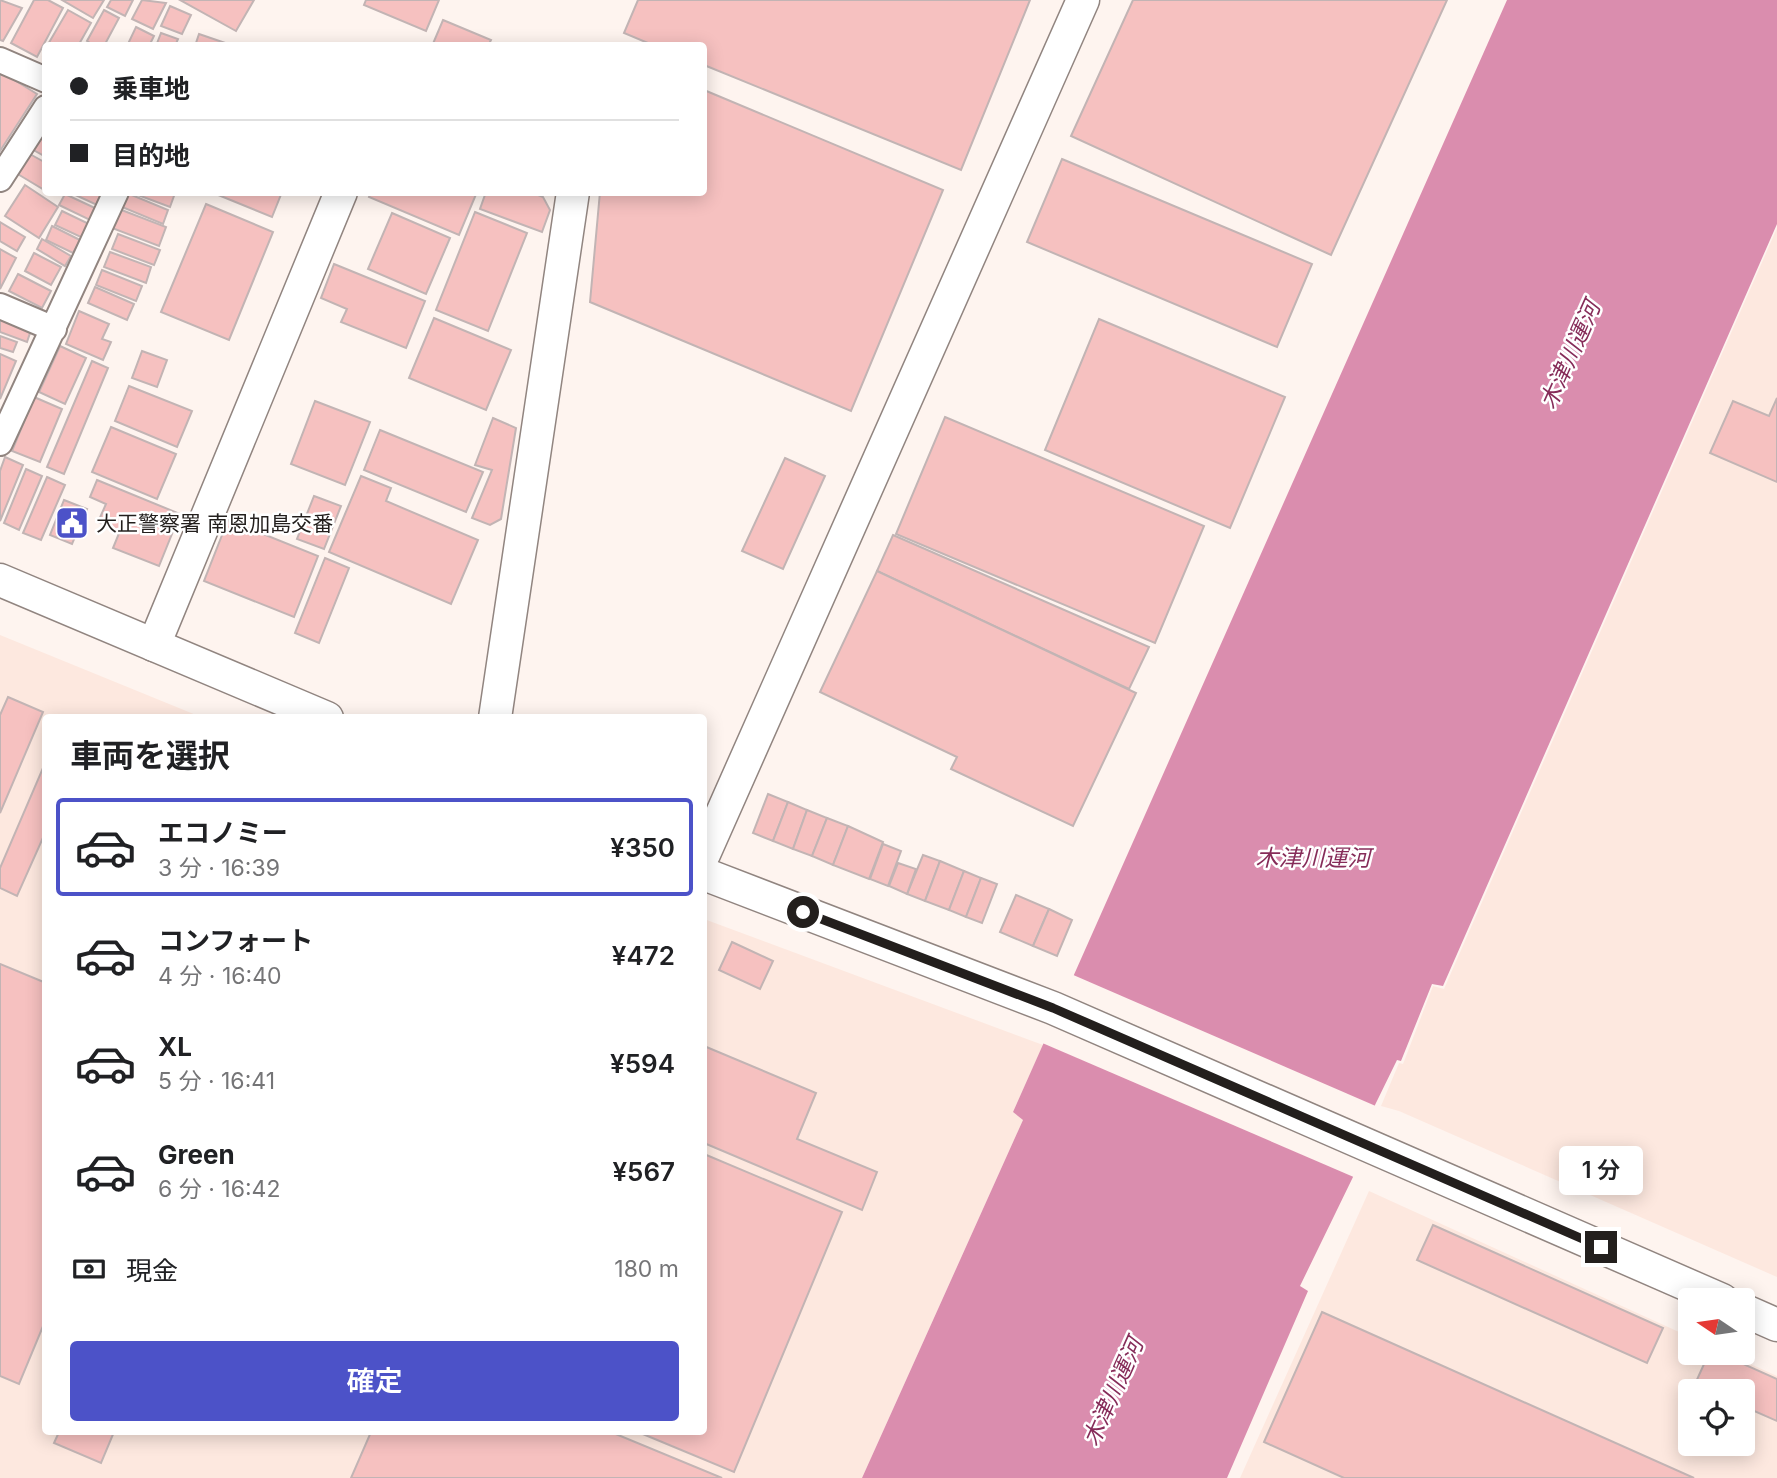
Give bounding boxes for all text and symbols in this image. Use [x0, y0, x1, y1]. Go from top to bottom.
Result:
text: 乗車地 [112, 73, 190, 104]
text: 目的地 [112, 140, 190, 171]
water label: 木津川運河 [1534, 293, 1608, 413]
public building icon: 大正警察署 南恩加島交番 [53, 504, 91, 542]
place label: 大正警察署 南恩加島交番 [96, 511, 333, 536]
text: 車両を選択 [70, 736, 230, 775]
icon: car [74, 816, 137, 879]
text: エコノミー [158, 817, 288, 848]
text: ¥350 [610, 832, 675, 863]
water label: 木津川運河 [1256, 844, 1375, 872]
text: 3 分 · 16:39 [158, 854, 280, 882]
route start [787, 896, 819, 928]
icon: car [74, 924, 137, 987]
text: コンフォート [158, 925, 313, 956]
text: ¥472 [612, 940, 675, 971]
text: 4 分 · 16:40 [158, 962, 282, 990]
text: XL [158, 1031, 192, 1062]
icon: car [74, 1032, 137, 1095]
text: ¥594 [610, 1048, 675, 1079]
text: 5 分 · 16:41 [158, 1067, 275, 1095]
text: Green [158, 1139, 235, 1170]
icon: car [74, 1140, 137, 1203]
callout: 1 分 [1559, 1146, 1643, 1194]
text: ¥567 [612, 1156, 675, 1187]
text: 1 分 [1582, 1156, 1620, 1184]
text: 6 分 · 16:42 [158, 1175, 280, 1203]
route end [1585, 1231, 1617, 1263]
icon: cash [70, 1250, 108, 1288]
text: 現金 [126, 1255, 178, 1286]
text: 180 m [614, 1255, 679, 1283]
north arrow [1678, 1288, 1755, 1365]
map controls [1678, 1288, 1755, 1456]
water label: 木津川運河 [1077, 1330, 1151, 1450]
button: 確定 [70, 1341, 679, 1421]
button: locate [1678, 1379, 1755, 1456]

